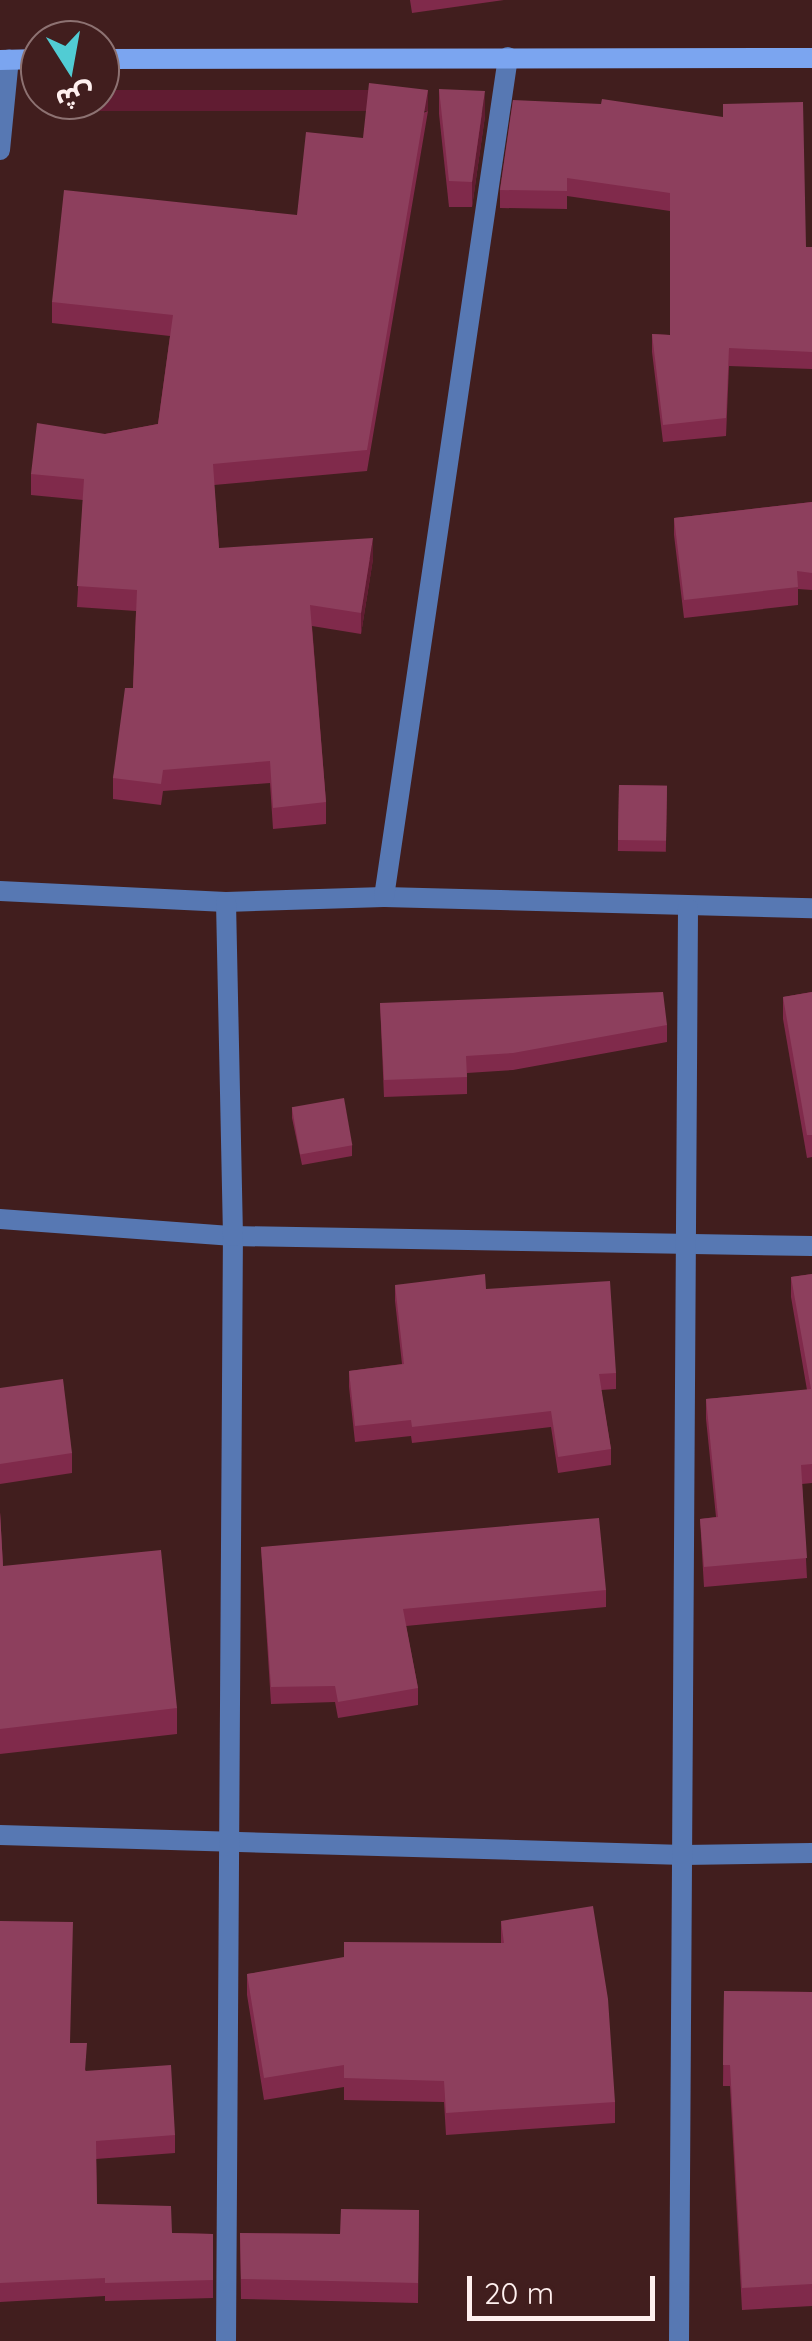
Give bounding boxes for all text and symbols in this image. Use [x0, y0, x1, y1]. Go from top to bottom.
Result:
north arrow [20, 20, 120, 120]
text: ش [53, 77, 98, 119]
scale bar [472, 2256, 660, 2318]
text: 20 m [484, 2274, 554, 2312]

